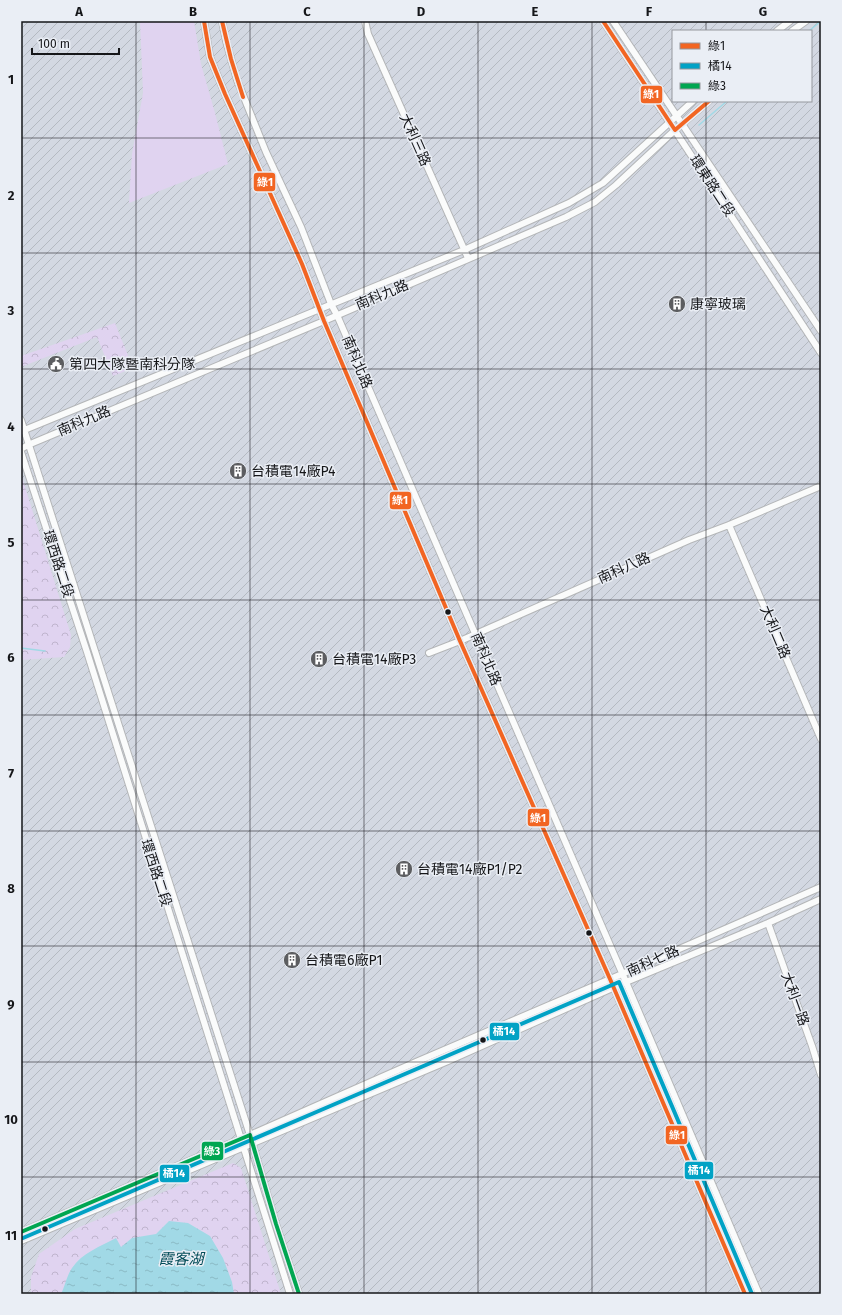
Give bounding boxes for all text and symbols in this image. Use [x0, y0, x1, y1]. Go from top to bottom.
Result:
text: A [74, 4, 83, 19]
text: B [189, 4, 197, 19]
text: C [303, 4, 311, 19]
text: D [417, 4, 426, 19]
text: E [532, 4, 539, 19]
text: F [646, 4, 653, 19]
text: G [759, 4, 767, 19]
scale bar [32, 30, 119, 56]
legend [672, 30, 812, 102]
text: 100 m [38, 37, 70, 51]
text: 綠1 [708, 39, 725, 53]
text: 橘14 [708, 59, 732, 73]
text: 1 [8, 72, 14, 87]
text: 綠3 [708, 79, 726, 93]
line badge: 綠1 [640, 85, 663, 104]
text: 綠1 [643, 88, 659, 101]
street label: 大利三路 [396, 111, 434, 169]
street label: 環東路二段 [686, 152, 738, 220]
line badge: 綠1 [253, 172, 276, 192]
text: 綠1 [257, 176, 273, 189]
text: 2 [8, 188, 15, 203]
street label: 南科九路 [353, 276, 411, 314]
building icon: 康寧玻璃 [667, 294, 687, 314]
place label: 康寧玻璃 [690, 296, 746, 313]
text: 3 [7, 303, 15, 318]
street label: 南科北路 [338, 333, 376, 391]
public building icon: 第四大隊暨南科分隊 [46, 354, 66, 374]
place label: 第四大隊暨南科分隊 [69, 356, 195, 373]
street label: 南科九路 [55, 402, 113, 440]
text: 4 [7, 419, 15, 434]
building icon: 台積電14廠P4 [228, 461, 248, 481]
place label: 台積電14廠P4 [251, 463, 336, 480]
line badge: 綠1 [389, 491, 412, 510]
text: 綠1 [392, 494, 408, 507]
street label: 環西路二段 [39, 528, 77, 600]
text: 5 [8, 535, 15, 550]
street label: 南科八路 [595, 549, 653, 587]
street label: 大利二路 [756, 603, 794, 661]
unlabelled marker [443, 607, 453, 617]
street label: 南科北路 [467, 630, 505, 688]
building icon: 台積電14廠P3 [309, 649, 329, 669]
text: 6 [7, 650, 15, 665]
place label: 台積電14廠P3 [332, 651, 416, 668]
text: 7 [8, 766, 14, 781]
line badge: 綠1 [527, 808, 550, 827]
text: 綠1 [530, 812, 546, 825]
street label: 環西路二段 [137, 837, 175, 909]
building icon: 台積電14廠P1/P2 [394, 859, 414, 879]
place label: 台積電14廠P1/P2 [417, 861, 523, 878]
text: 8 [7, 881, 15, 896]
unlabelled marker [584, 928, 594, 938]
street label: 南科七路 [624, 942, 682, 980]
building icon: 台積電6廠P1 [282, 950, 302, 970]
place label: 台積電6廠P1 [305, 952, 382, 969]
street label: 大利一路 [777, 970, 813, 1028]
text: 9 [7, 997, 15, 1012]
line badge: 橘14 [489, 1022, 520, 1041]
text: 橘14 [493, 1025, 515, 1038]
unlabelled marker [478, 1035, 488, 1045]
text: 10 [4, 1112, 18, 1127]
line badge: 綠1 [665, 1125, 688, 1145]
text: 綠1 [669, 1129, 685, 1142]
line badge: 綠3 [201, 1141, 224, 1161]
text: 綠3 [204, 1145, 221, 1158]
line badge: 橘14 [684, 1161, 714, 1180]
line badge: 橘14 [159, 1164, 190, 1183]
text: 橘14 [688, 1164, 710, 1177]
text: 橘14 [163, 1167, 185, 1180]
unlabelled marker [40, 1224, 50, 1234]
text: 11 [5, 1228, 17, 1243]
water label: 霞客湖 [158, 1250, 205, 1268]

